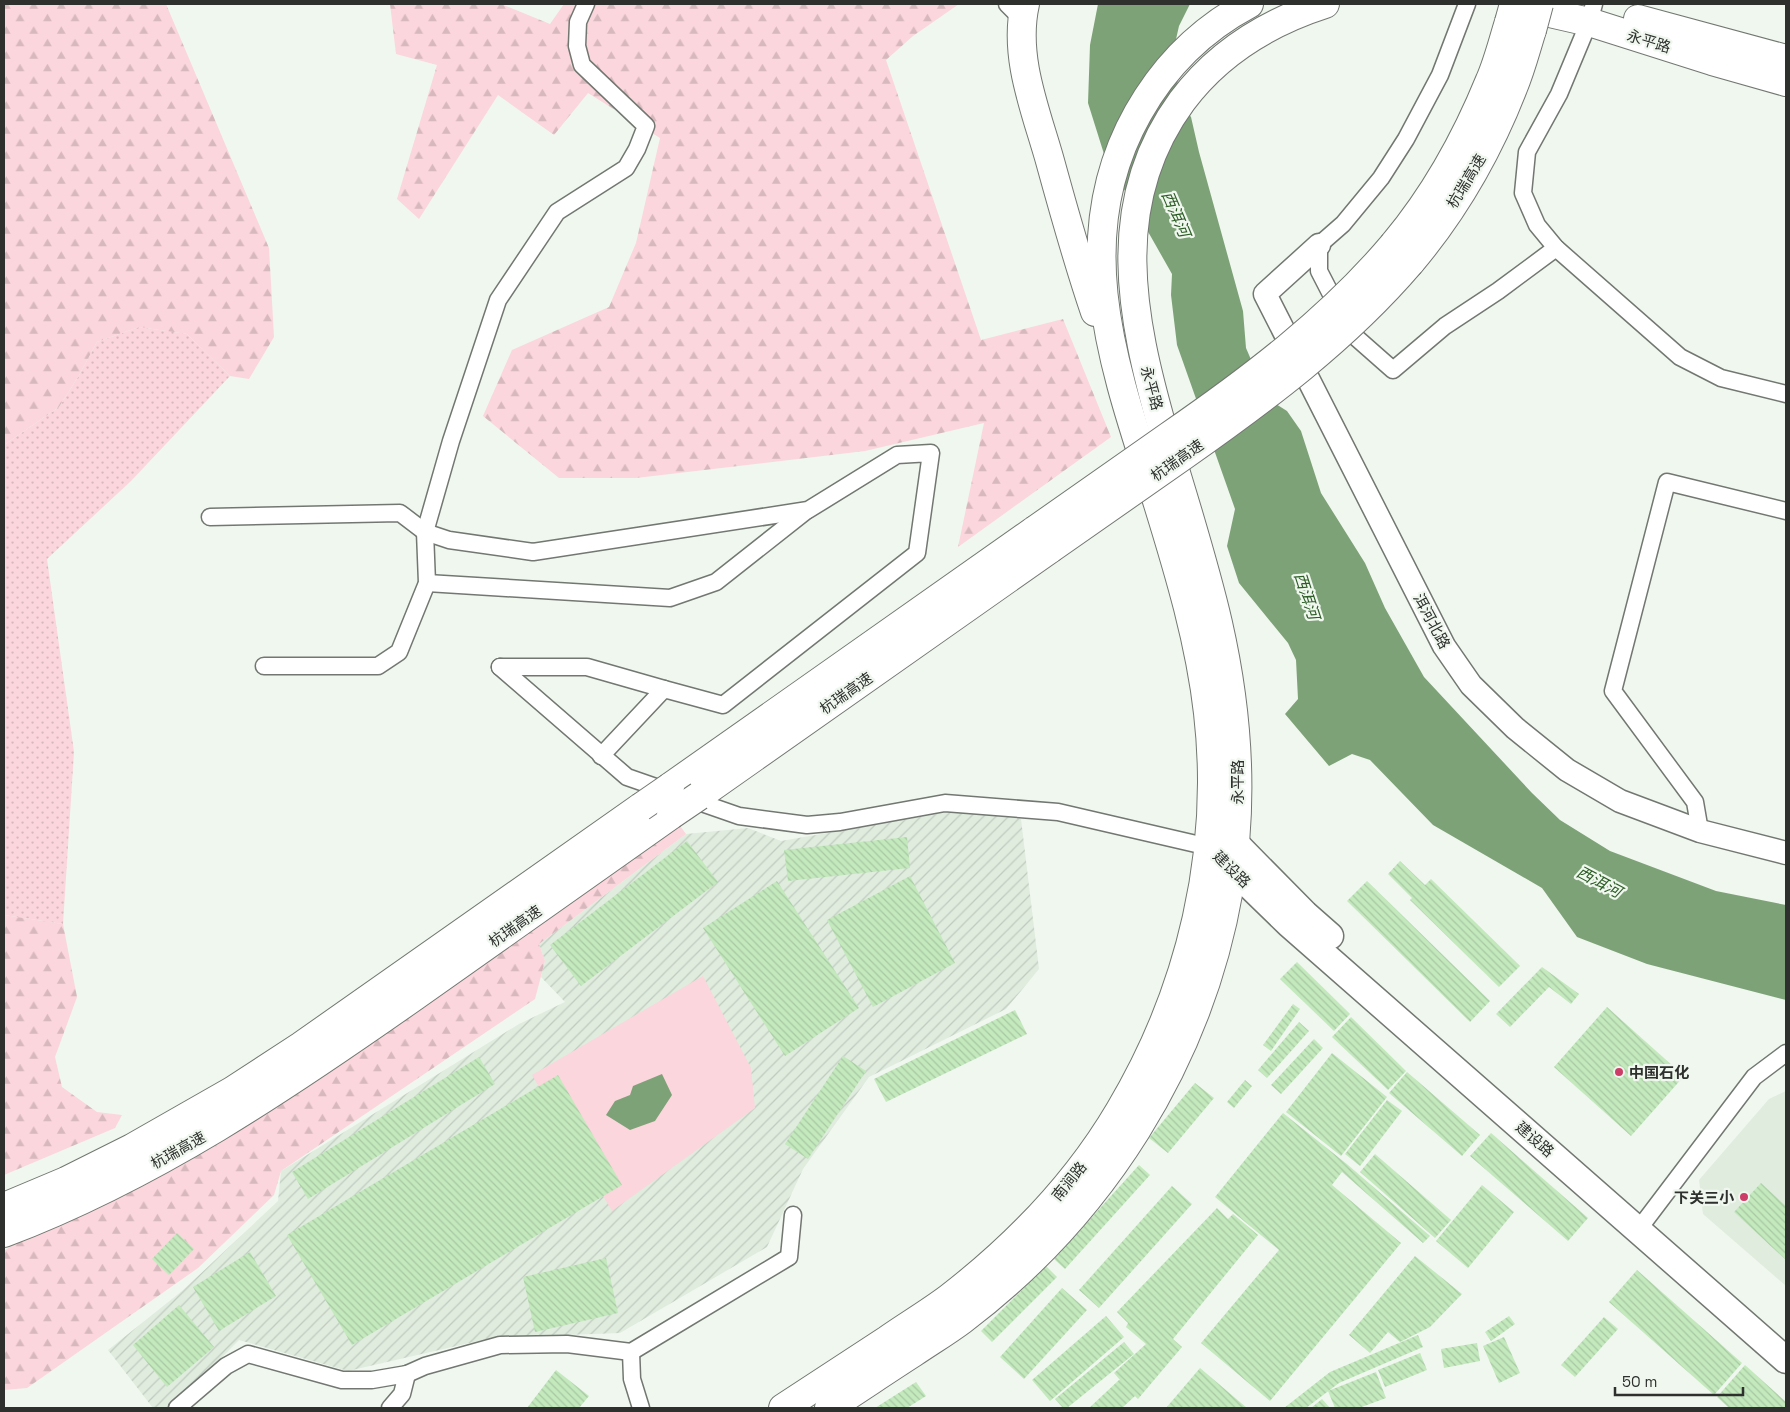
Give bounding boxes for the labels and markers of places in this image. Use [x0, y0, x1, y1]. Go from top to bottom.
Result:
place label: 中国石化 [1629, 1063, 1689, 1082]
marker: 中国石化 [1613, 1066, 1625, 1078]
place label: 下关三小 [1674, 1188, 1735, 1207]
marker: 下关三小 [1738, 1191, 1750, 1203]

